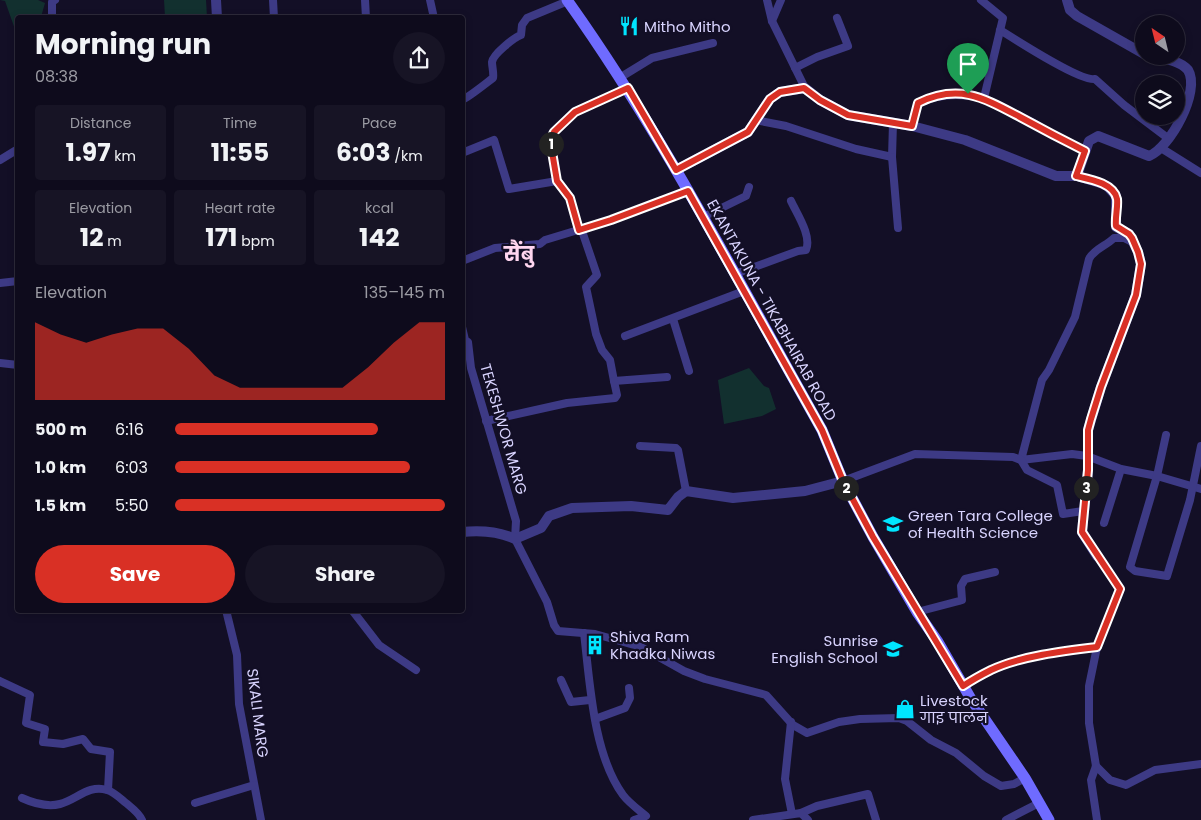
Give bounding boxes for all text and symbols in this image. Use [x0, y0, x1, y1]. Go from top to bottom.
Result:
restaurant icon: Mitho Mitho [618, 15, 640, 37]
north arrow [1135, 15, 1185, 65]
map controls [1135, 15, 1185, 125]
place label: Mitho Mitho [644, 16, 731, 37]
text: Morning run [35, 25, 211, 64]
button: share [393, 32, 445, 84]
pin [947, 43, 989, 94]
icon: arrive [954, 50, 982, 78]
text: 08:38 [35, 65, 78, 88]
button: layers [1135, 75, 1185, 125]
text: Distance [70, 113, 131, 133]
text: Time [223, 113, 257, 133]
text: Pace [362, 113, 397, 133]
pin: 1 [538, 132, 564, 156]
text: 1 [549, 134, 554, 154]
text: 1.97 [65, 135, 111, 170]
text: 11:55 [211, 135, 269, 170]
text: 6:03 [336, 135, 391, 170]
text: km [111, 146, 136, 166]
text: /km [391, 146, 423, 166]
street label: EKANTAKUNA - TIKABHAIRAB ROAD [702, 196, 842, 424]
text: Elevation [69, 198, 132, 218]
text: Heart rate [205, 198, 275, 218]
text: kcal [365, 198, 394, 218]
text: 12 [80, 220, 103, 255]
text: 171 [205, 220, 238, 255]
text: 142 [359, 220, 400, 255]
text: m [103, 231, 122, 251]
text: bpm [238, 231, 275, 251]
district label: सैंबु [503, 239, 535, 268]
text: Elevation [35, 281, 107, 304]
text: 135–145 m [364, 281, 445, 304]
street label: TEKESHWOR MARG [475, 361, 533, 497]
text: 500 m [35, 418, 87, 441]
text: 6:16 [115, 418, 144, 441]
text: 1.0 km [35, 456, 86, 479]
text: 6:03 [115, 456, 148, 479]
pin: 2 [834, 476, 858, 500]
pin: 3 [1074, 476, 1098, 500]
text: 2 [843, 478, 851, 498]
text: 3 [1082, 478, 1091, 498]
text: 1.5 km [35, 494, 86, 517]
text: 5:50 [115, 494, 149, 517]
place label: Green Tara College of Health Science [908, 505, 1053, 543]
school or university icon: Green Tara College of Health Science [882, 513, 904, 535]
button: Save [35, 545, 235, 603]
button: Share [245, 545, 445, 603]
place label: Shiva Ram Khadka Niwas [610, 626, 715, 664]
place label: Sunrise English School [771, 630, 878, 668]
building icon: Shiva Ram Khadka Niwas [584, 634, 606, 656]
school or university icon: Sunrise English School [882, 638, 904, 660]
street label: SIKALI MARG [242, 667, 274, 759]
place label: Livestock गाइ पालन [919, 690, 989, 728]
shop icon: Livestock गाइ पालन [894, 698, 916, 720]

